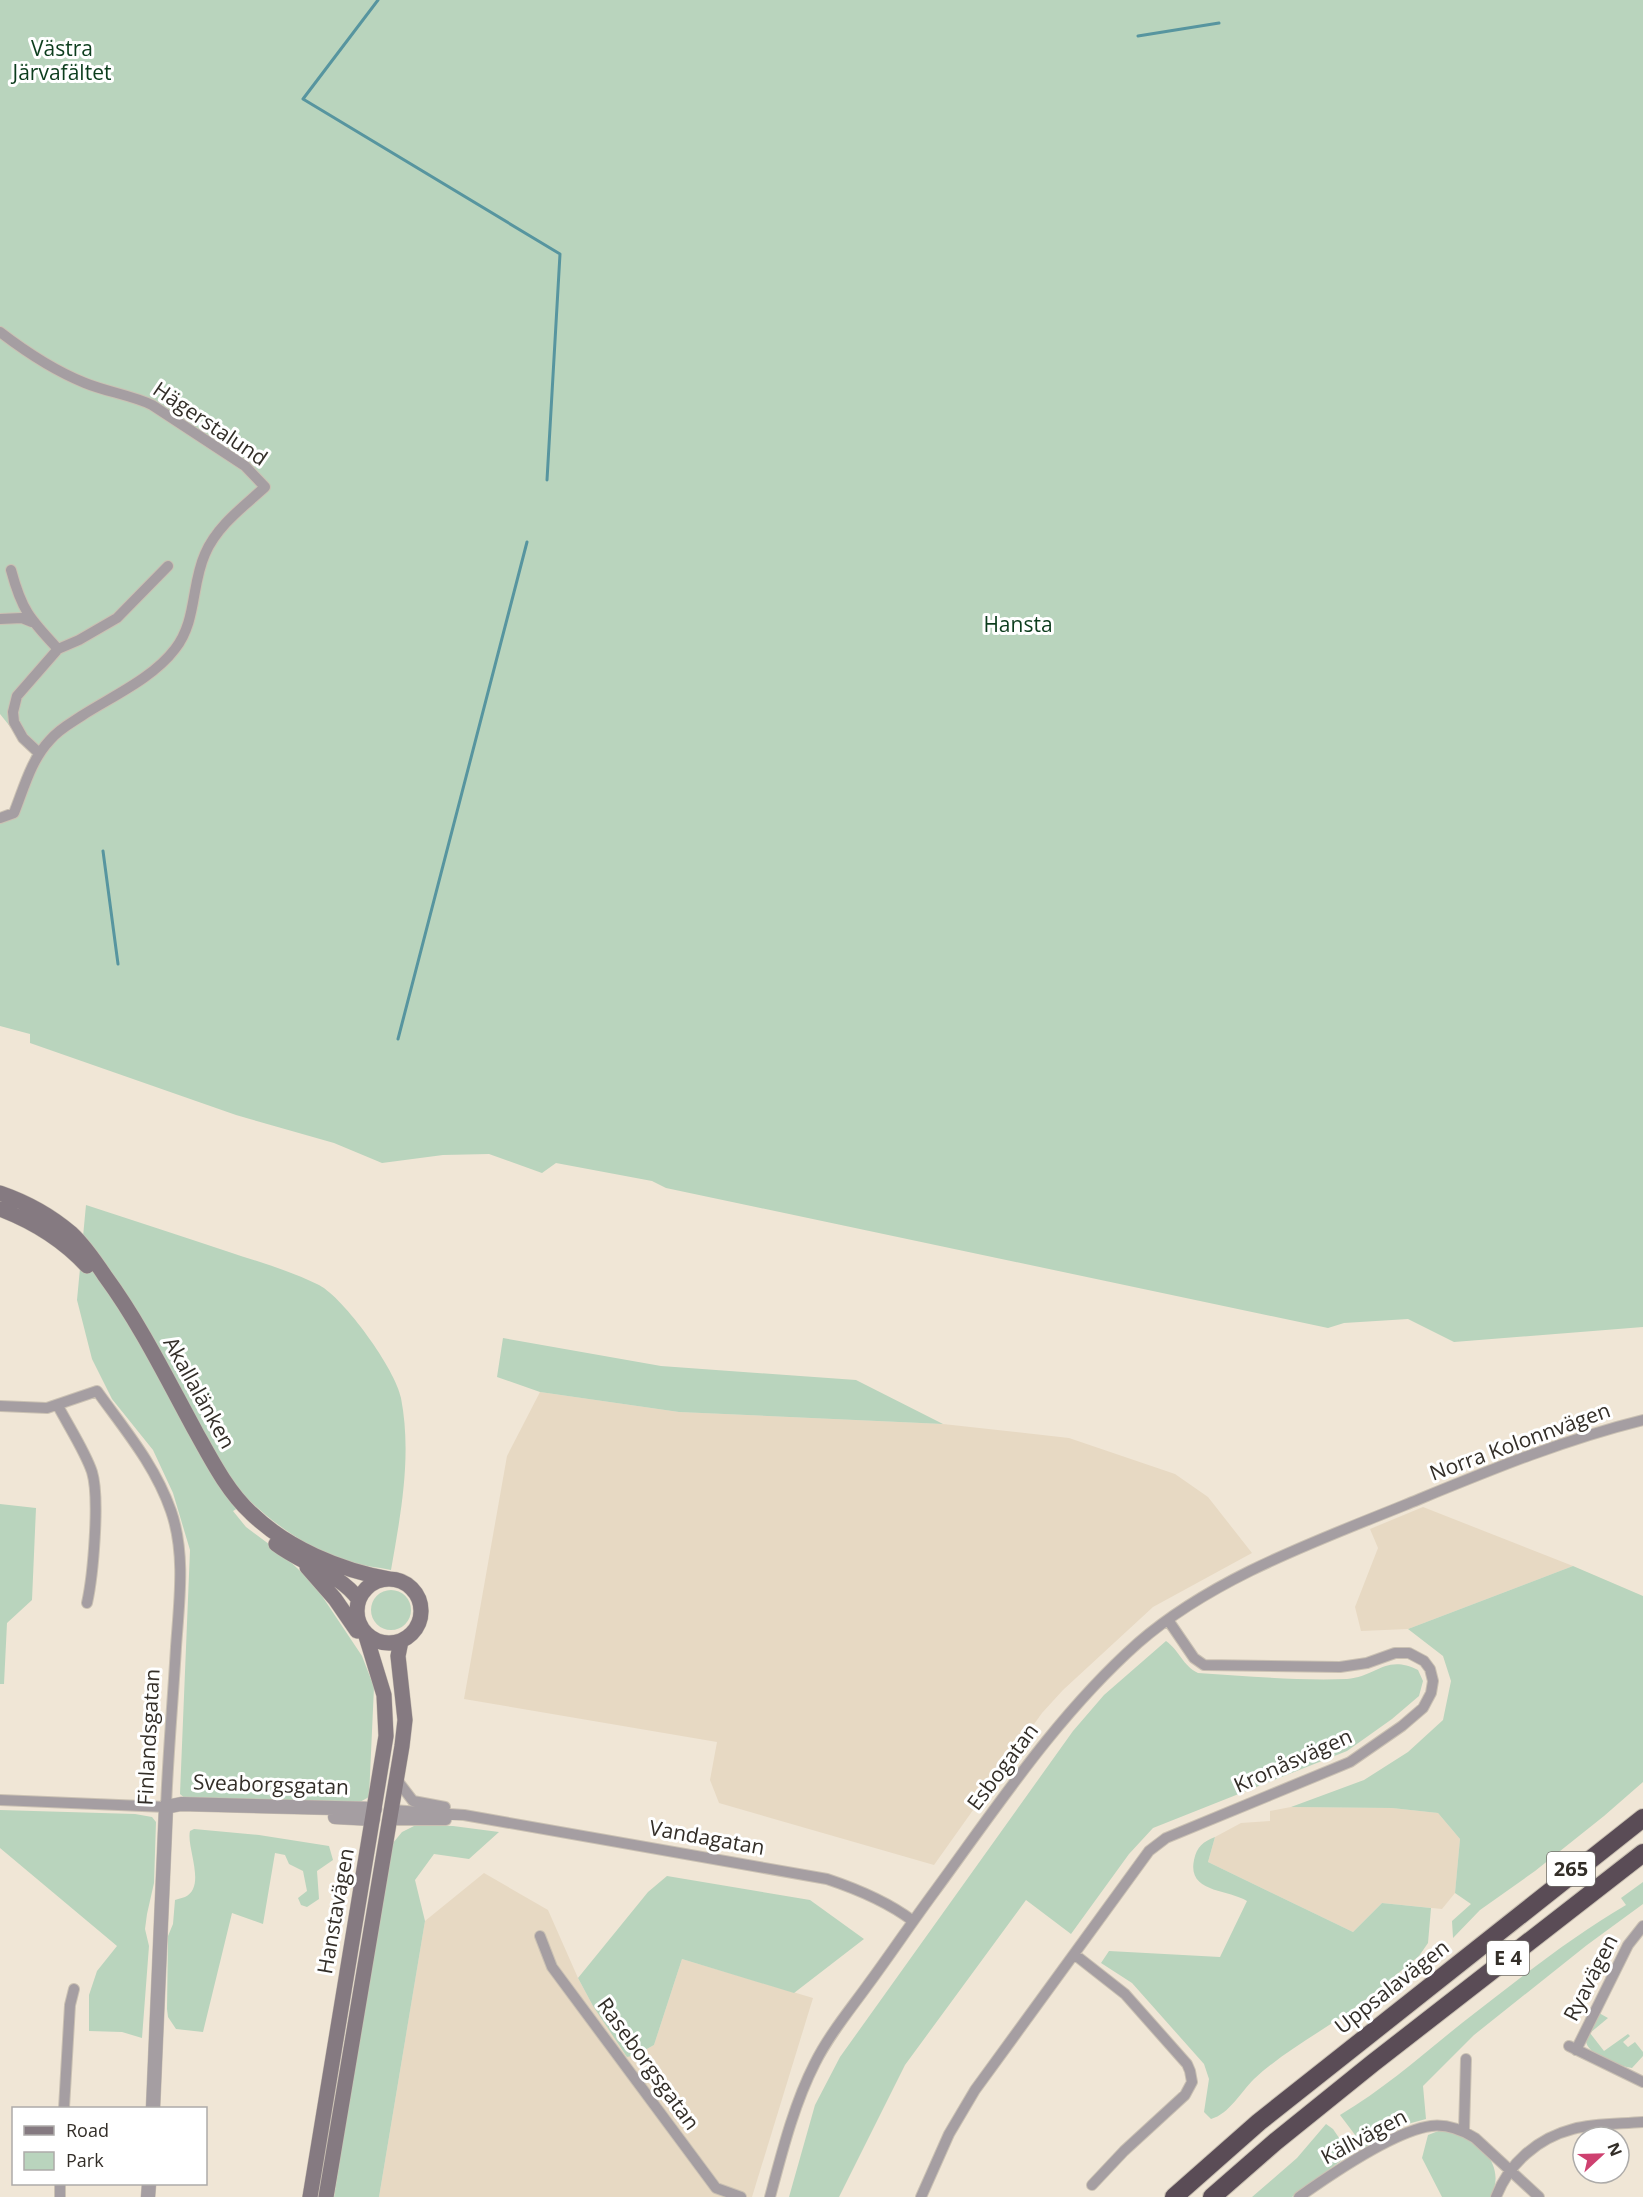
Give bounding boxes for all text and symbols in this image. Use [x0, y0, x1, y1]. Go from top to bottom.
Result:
park label: Västra Järvafältet [11, 34, 111, 86]
street label: Hägerstalund [148, 375, 273, 472]
park label: Hansta [983, 610, 1053, 638]
street label: Akallalänken [158, 1332, 242, 1453]
street label: Norra Kolonnvägen [1426, 1395, 1614, 1487]
street label: Finlandsgatan [130, 1668, 166, 1806]
street label: Esbogatan [960, 1717, 1044, 1816]
street label: Kronåsvägen [1229, 1721, 1356, 1799]
street label: Sveaborgsgatan [193, 1767, 349, 1801]
street label: Vandagatan [647, 1813, 767, 1861]
street label: Hanstavägen [310, 1846, 360, 1976]
road number: 265 [1547, 1852, 1595, 1886]
street label: Ryavägen [1556, 1930, 1624, 2026]
street label: Uppsalavägen [1328, 1933, 1454, 2040]
road number: E 4 [1487, 1941, 1529, 1975]
street label: Raseborgsgatan [591, 1992, 706, 2135]
street label: Källvägen [1316, 2102, 1411, 2170]
legend [12, 2107, 207, 2185]
text: Road [66, 2118, 109, 2142]
north arrow [1571, 2125, 1631, 2185]
text: N [1602, 2139, 1628, 2160]
text: Park [66, 2148, 104, 2172]

